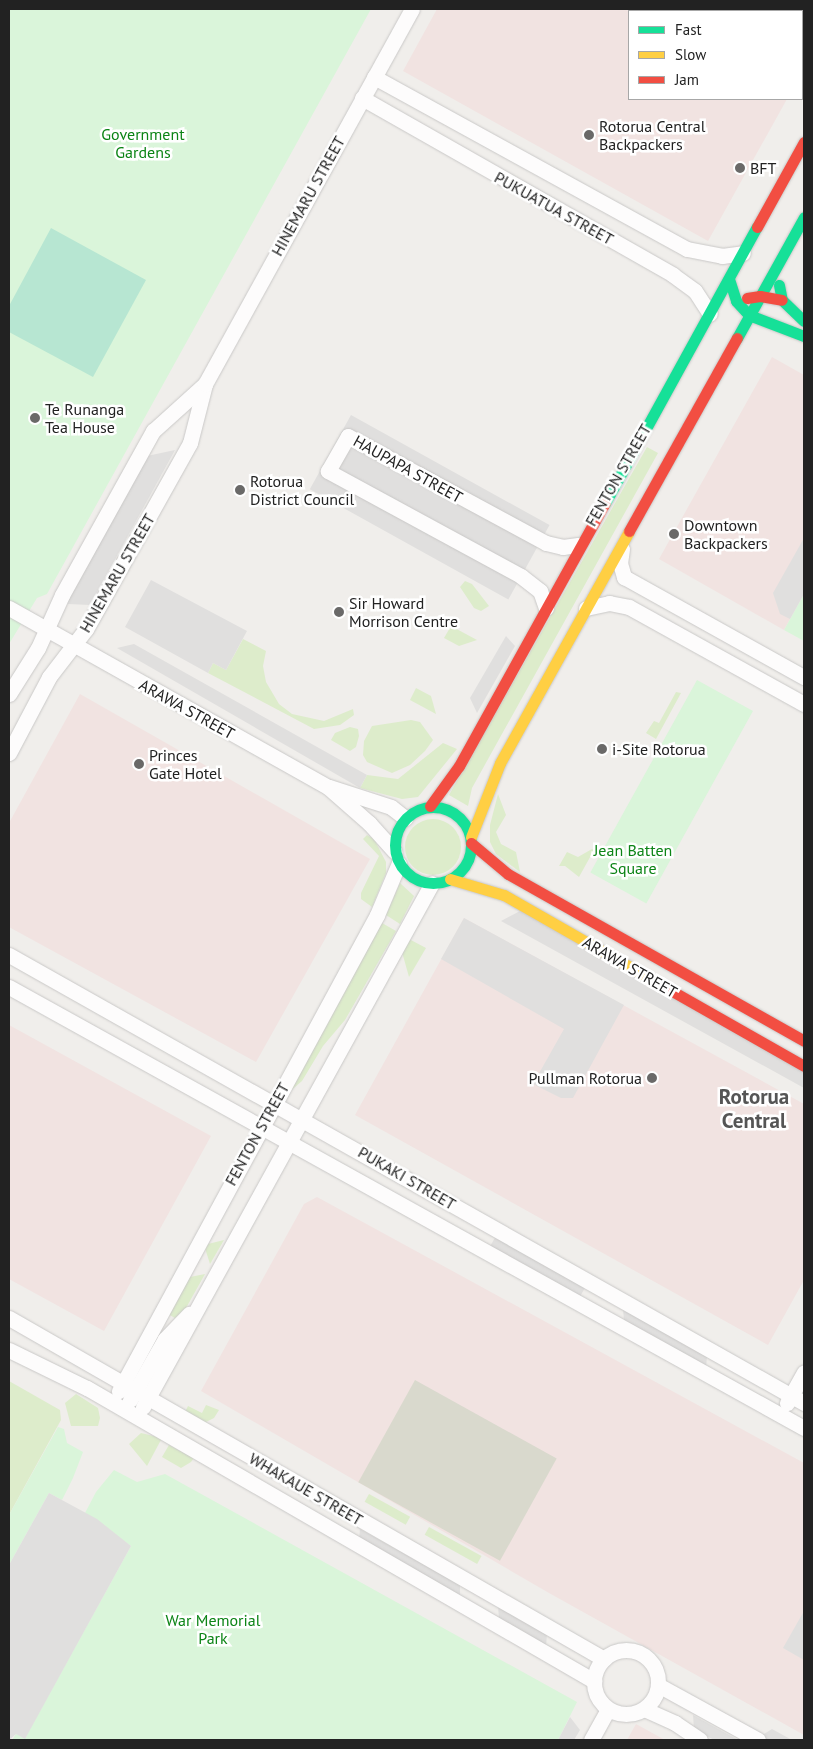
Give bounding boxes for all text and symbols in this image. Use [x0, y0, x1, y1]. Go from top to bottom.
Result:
legend [628, 10, 803, 100]
text: Fast [675, 20, 702, 39]
text: Slow [675, 45, 706, 64]
text: Jam [675, 70, 699, 89]
place label: Rotorua Central Backpackers [599, 116, 705, 154]
park label: Government Gardens [101, 124, 185, 162]
marker: Rotorua Central Backpackers [583, 129, 595, 141]
street label: HINEMARU STREET [267, 133, 349, 259]
place label: BFT [750, 158, 776, 178]
marker: BFT [734, 162, 746, 174]
street label: PUKUATUA STREET [491, 167, 617, 249]
place label: Te Runanga Tea House [45, 399, 124, 437]
marker: Te Runanga Tea House [29, 412, 41, 424]
street label: FENTON STREET [581, 421, 655, 529]
street label: HAUPAPA STREET [350, 431, 466, 507]
place label: Rotorua District Council [250, 471, 354, 509]
marker: Rotorua District Council [234, 484, 246, 496]
street label: HINEMARU STREET [75, 510, 159, 636]
place label: Downtown Backpackers [684, 515, 768, 553]
marker: Downtown Backpackers [668, 528, 680, 540]
place label: Sir Howard Morrison Centre [349, 593, 458, 631]
marker: Sir Howard Morrison Centre [333, 606, 345, 618]
street label: ARAWA STREET [136, 675, 238, 743]
place label: i-Site Rotorua [612, 739, 706, 759]
marker: i-Site Rotorua [596, 743, 608, 755]
place label: Princes Gate Hotel [149, 745, 222, 783]
marker: Princes Gate Hotel [133, 758, 145, 770]
park label: Jean Batten Square [594, 840, 672, 878]
street label: ARAWA STREET [579, 932, 681, 1002]
place label: Pullman Rotorua [529, 1068, 642, 1088]
marker: Pullman Rotorua [646, 1072, 658, 1084]
street label: FENTON STREET [221, 1079, 293, 1189]
district label: Rotorua Central [719, 1084, 789, 1134]
street label: PUKAKI STREET [355, 1142, 459, 1214]
street label: WHAKAUE STREET [246, 1449, 366, 1529]
park label: War Memorial Park [166, 1610, 260, 1648]

